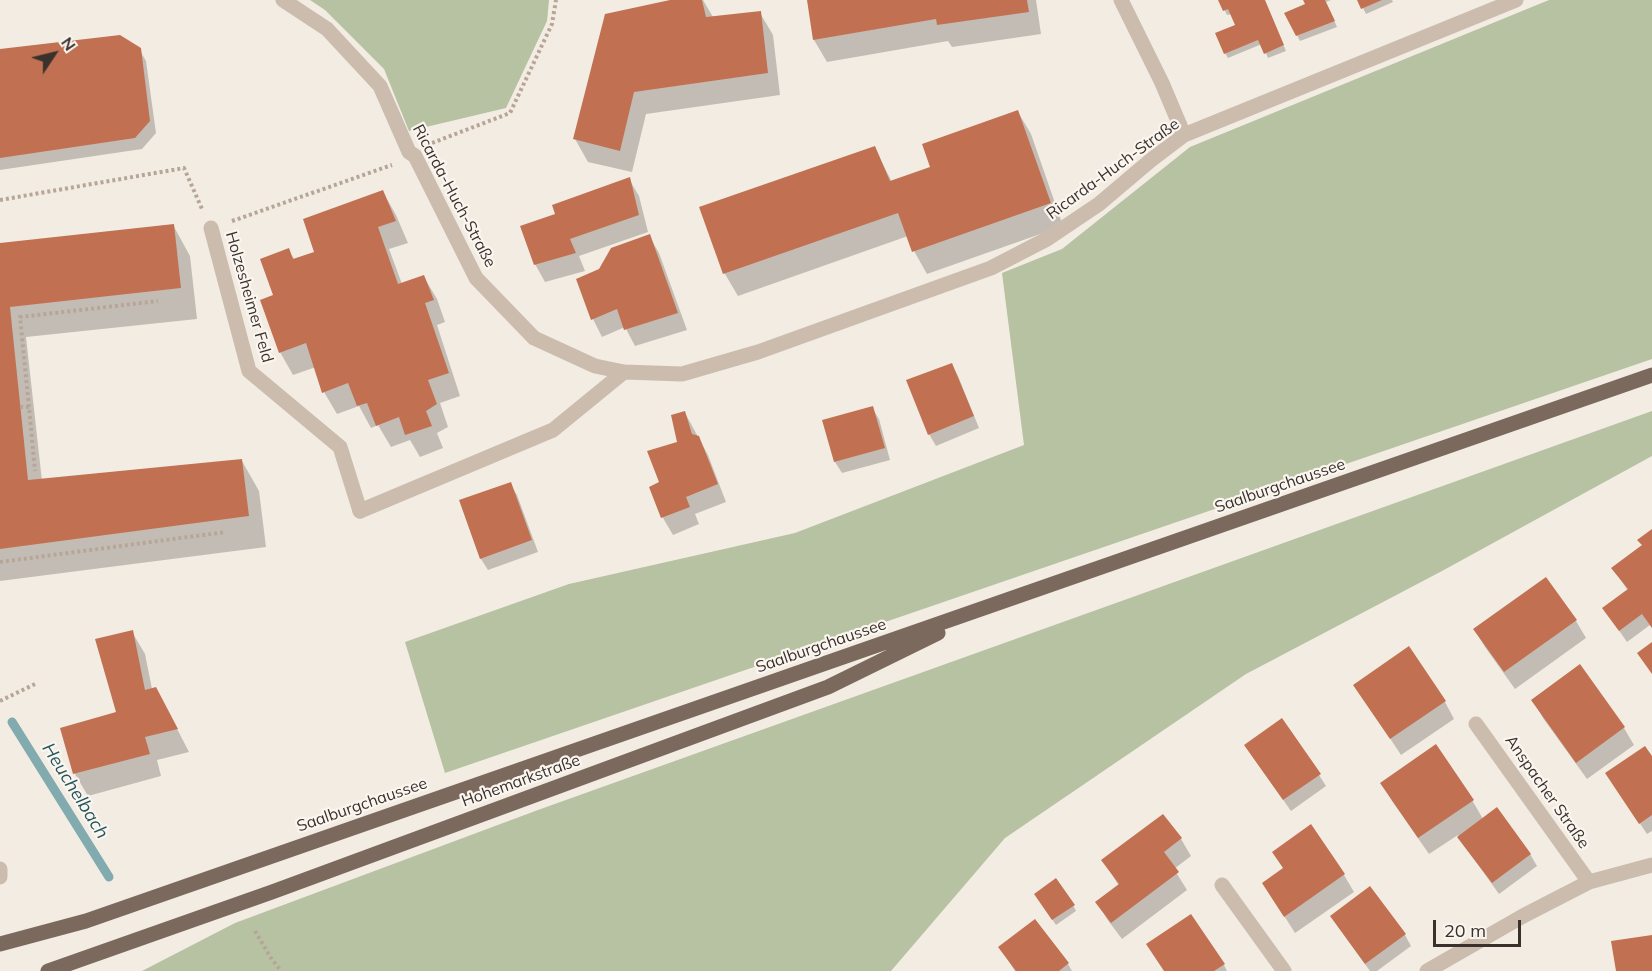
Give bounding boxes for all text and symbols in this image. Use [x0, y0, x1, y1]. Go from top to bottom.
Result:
north arrow [24, 24, 84, 84]
text: N [57, 33, 80, 54]
street label: Ricarda-Huch-Straße [1043, 114, 1183, 224]
street label: Ricarda-Huch-Straße [408, 121, 500, 271]
street label: Holzesheimer Feld [221, 229, 277, 365]
street label: Saalburgchaussee [1212, 455, 1348, 517]
street label: Saalburgchaussee [753, 615, 889, 677]
street label: Anspacher Straße [1501, 732, 1593, 852]
water label: Heuchelbach [37, 739, 113, 843]
street label: Hohemarkstraße [459, 751, 583, 811]
street label: Saalburgchaussee [294, 774, 430, 836]
scale bar [1436, 908, 1524, 946]
text: 20 m [1444, 919, 1486, 942]

